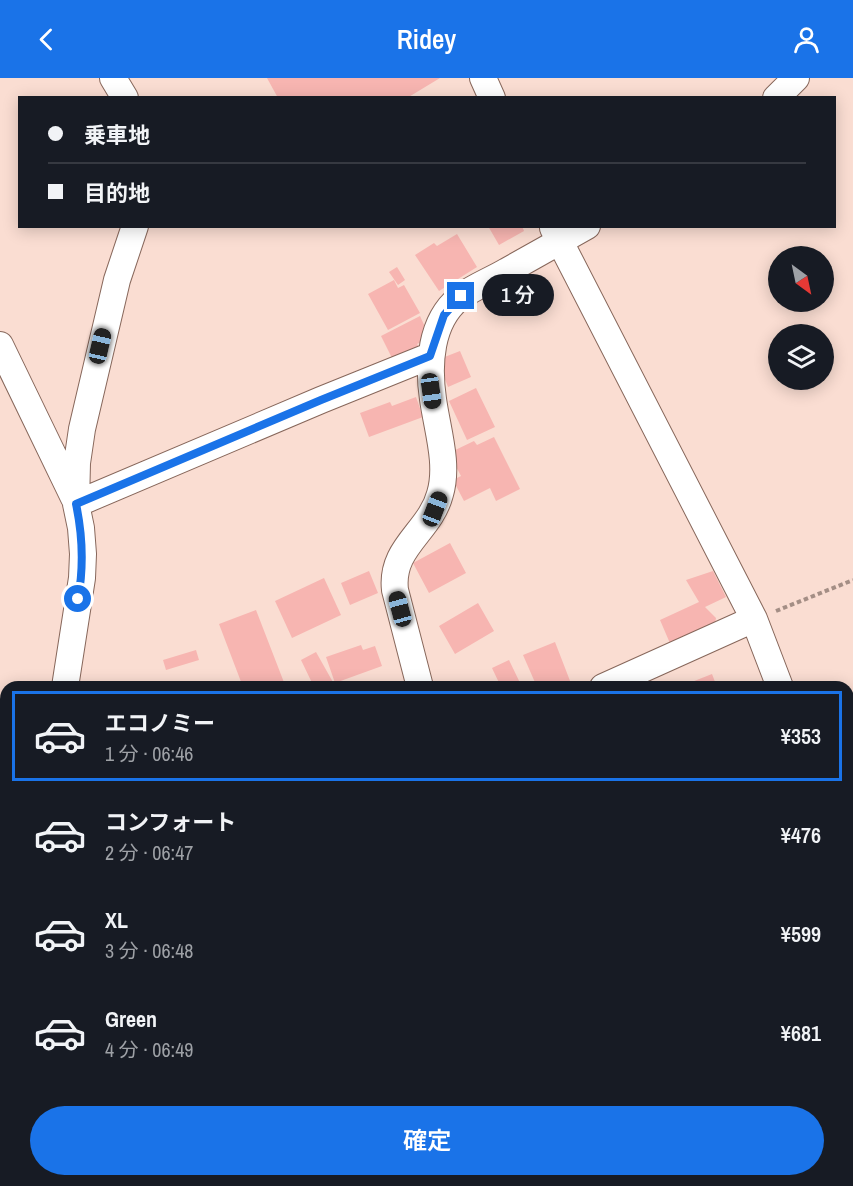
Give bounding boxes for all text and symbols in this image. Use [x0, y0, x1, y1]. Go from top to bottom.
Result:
text: Ridey [397, 21, 456, 57]
icon: back [30, 23, 63, 56]
icon: person [790, 23, 823, 56]
text: 乗車地 [84, 120, 150, 150]
text: 目的地 [84, 178, 150, 208]
north arrow [768, 246, 834, 312]
map controls [768, 246, 834, 390]
callout: 1 分 [482, 275, 554, 317]
text: 1 分 [501, 281, 535, 308]
route end [447, 282, 474, 309]
button: layers [768, 324, 834, 390]
car [87, 326, 113, 366]
car [420, 372, 442, 410]
car [420, 489, 450, 529]
route start [64, 585, 91, 612]
car [387, 589, 413, 629]
text: エコノミー [105, 708, 215, 738]
icon: car [33, 709, 87, 763]
text: ¥353 [781, 721, 821, 751]
text: 1 分 · 06:46 [105, 740, 193, 767]
text: コンフォート [105, 807, 236, 837]
icon: car [33, 808, 87, 862]
text: ¥476 [781, 820, 821, 850]
text: 2 分 · 06:47 [105, 839, 193, 866]
text: XL [105, 905, 128, 935]
icon: car [33, 907, 87, 961]
text: ¥599 [781, 919, 821, 949]
text: 3 分 · 06:48 [105, 937, 193, 964]
text: Green [105, 1004, 157, 1034]
icon: car [33, 1006, 87, 1060]
text: ¥681 [781, 1018, 821, 1048]
text: 4 分 · 06:49 [105, 1036, 193, 1063]
button: 確定 [30, 1106, 824, 1175]

